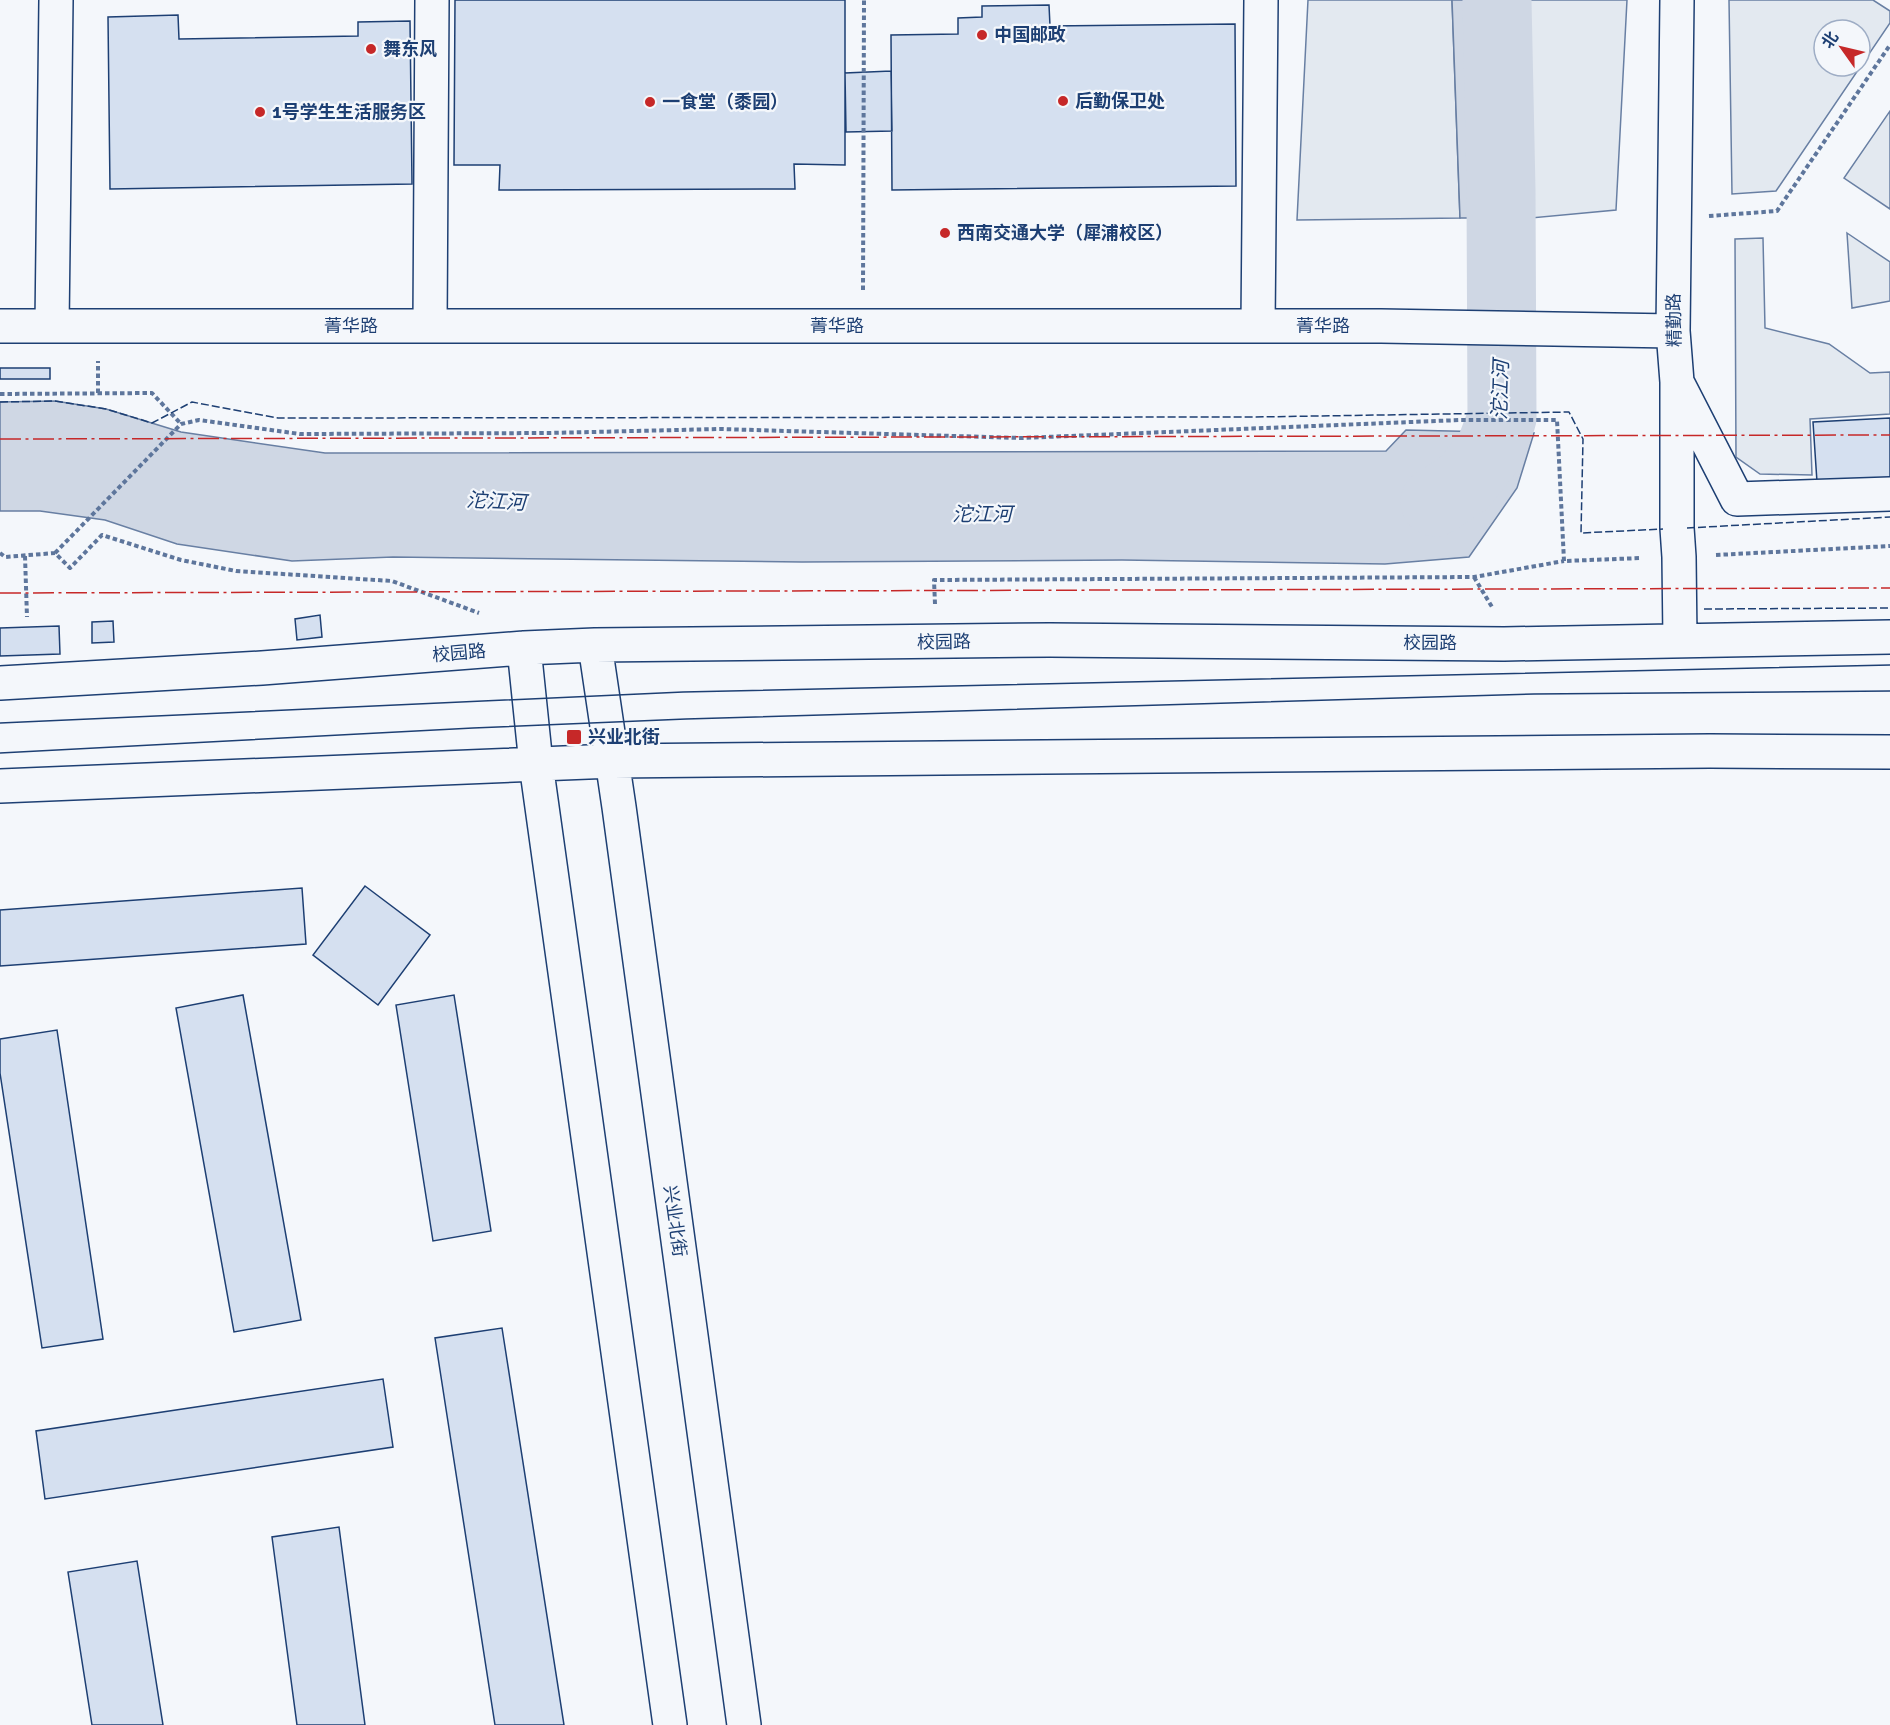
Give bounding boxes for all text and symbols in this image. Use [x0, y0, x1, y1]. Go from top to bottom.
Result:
north arrow [1812, 18, 1872, 78]
place label: 中国邮政 [994, 24, 1066, 46]
marker: 中国邮政 [975, 28, 989, 42]
text: 北 [1818, 28, 1843, 52]
place label: 舞东风 [383, 38, 437, 60]
marker: 舞东风 [364, 42, 378, 56]
place label: 后勤保卫处 [1075, 90, 1165, 112]
place label: 一食堂（黍园） [662, 91, 788, 113]
marker: 后勤保卫处 [1056, 94, 1070, 108]
marker: 一食堂（黍园） [643, 95, 657, 109]
place label: 1号学生生活服务区 [272, 101, 426, 123]
marker: 1号学生生活服务区 [253, 105, 267, 119]
place label: 西南交通大学（犀浦校区） [957, 222, 1173, 244]
marker: 西南交通大学（犀浦校区） [938, 226, 952, 240]
street label: 精勤路 [1663, 293, 1685, 347]
street label: 菁华路 [324, 315, 378, 337]
street label: 菁华路 [810, 315, 864, 337]
street label: 菁华路 [1296, 315, 1350, 337]
water label: 沱江河 [1487, 356, 1514, 420]
water label: 沱江河 [465, 487, 531, 516]
water label: 沱江河 [952, 502, 1016, 527]
street label: 校园路 [917, 631, 971, 653]
street label: 校园路 [1403, 632, 1457, 654]
street label: 校园路 [431, 640, 487, 666]
place label: 兴业北街 [588, 726, 660, 748]
marker: 兴业北街 [565, 728, 583, 746]
street label: 兴业北街 [659, 1184, 691, 1258]

